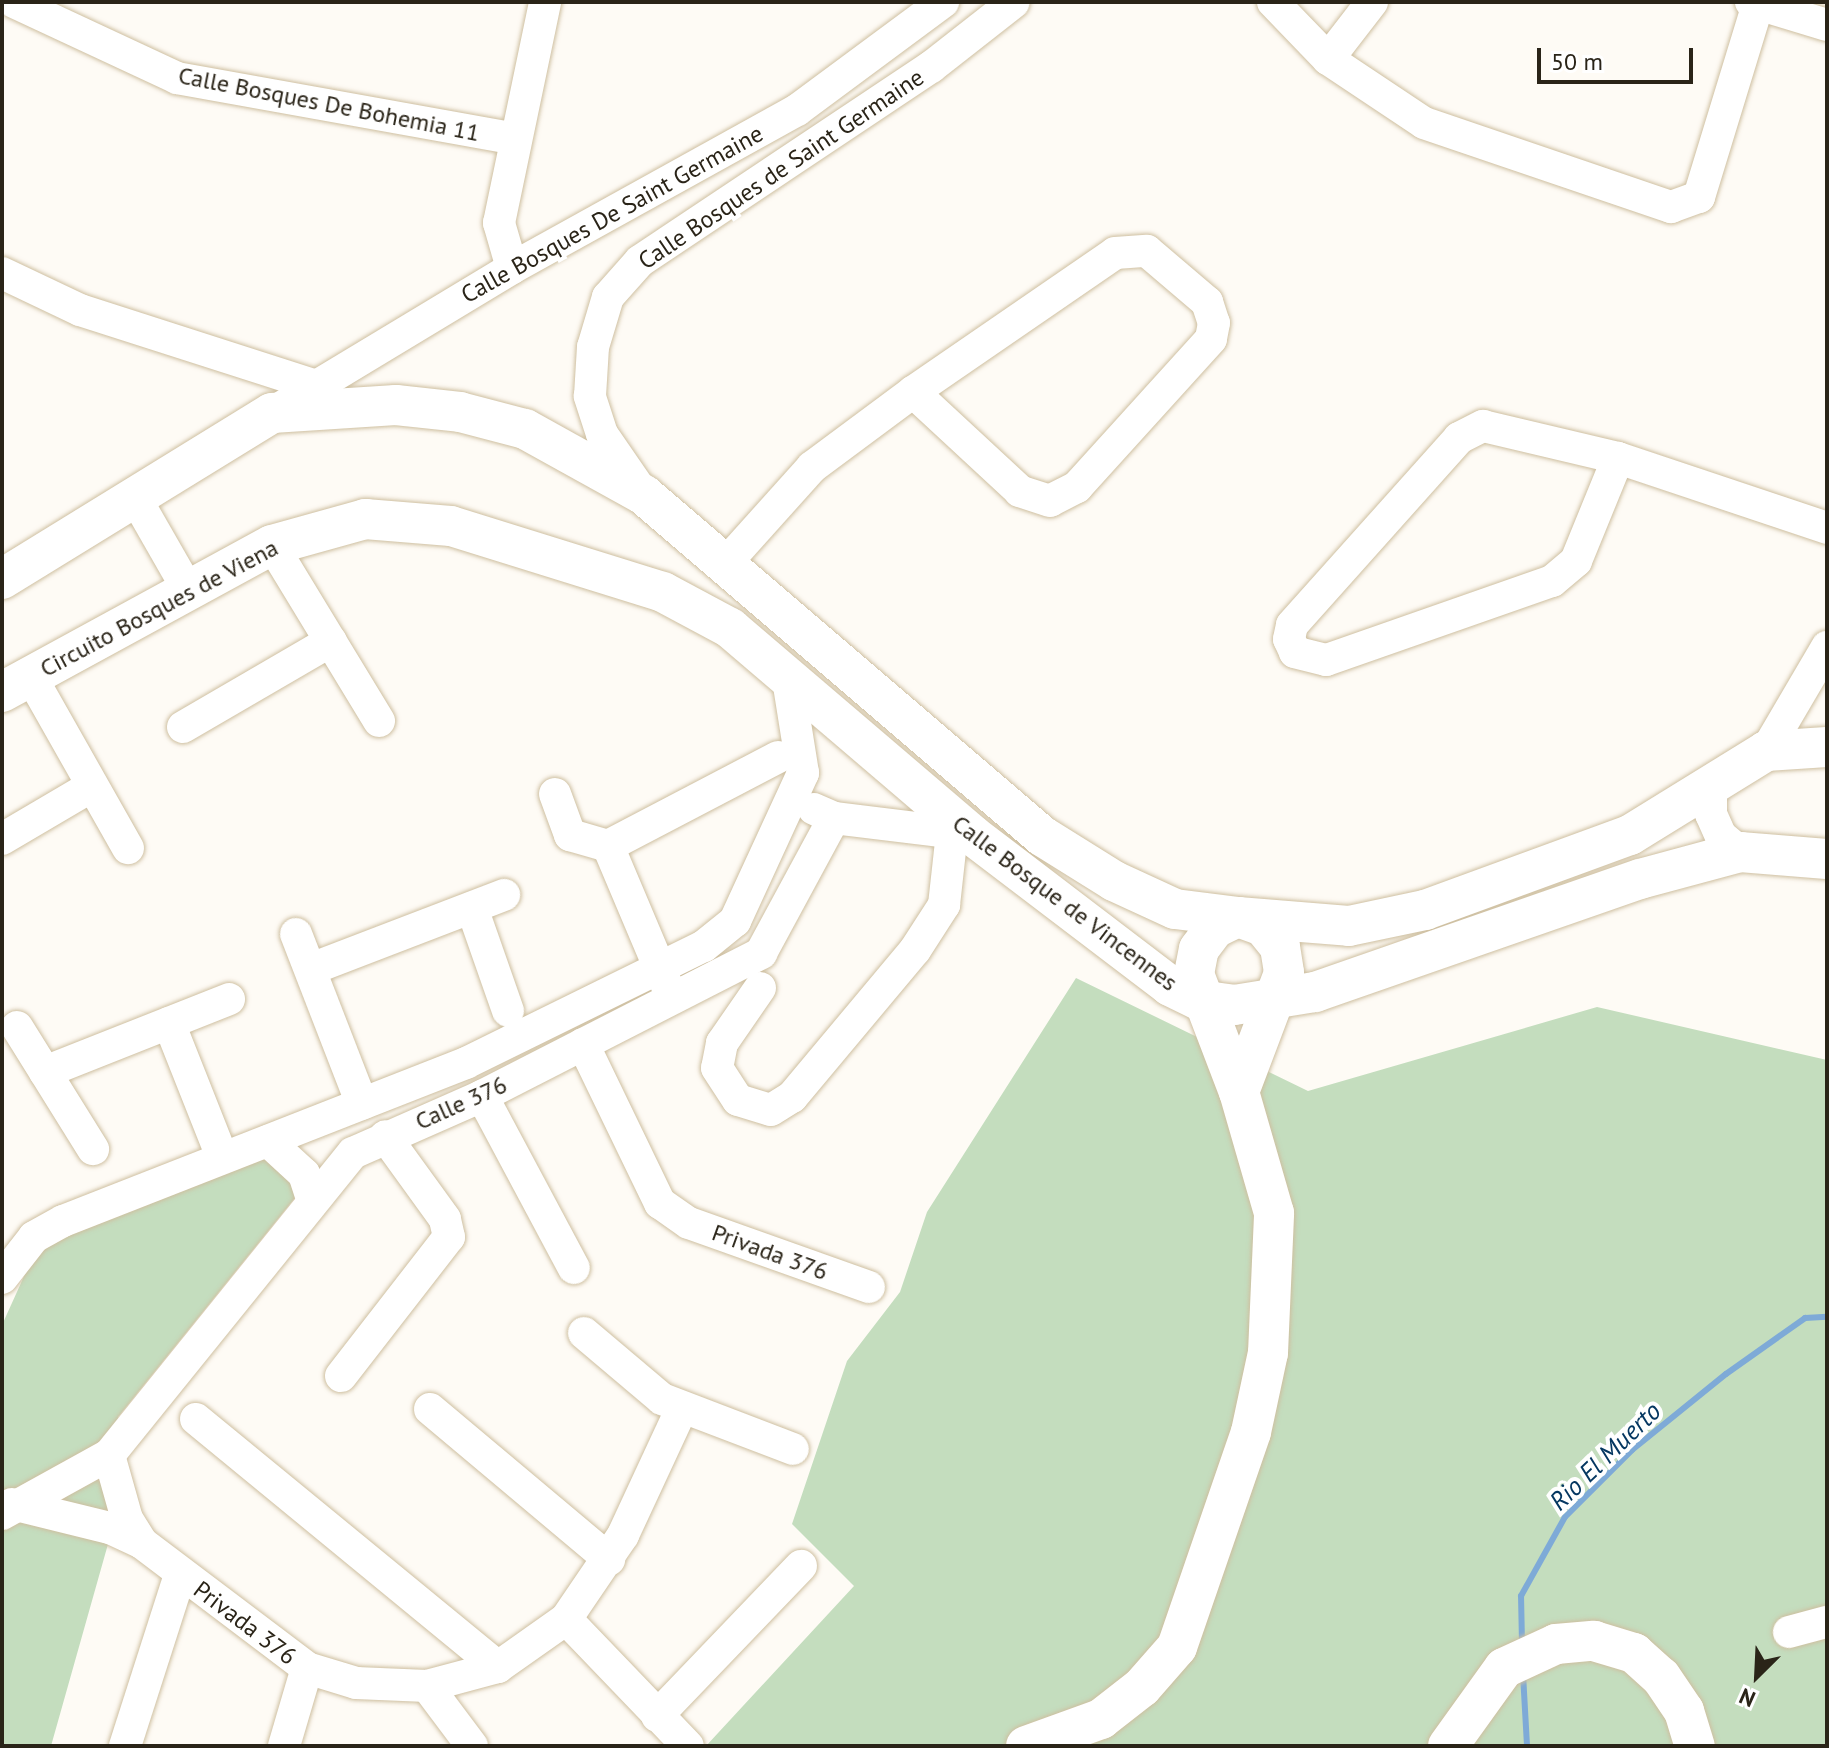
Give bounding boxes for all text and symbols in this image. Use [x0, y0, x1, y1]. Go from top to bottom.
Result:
scale bar [1541, 32, 1697, 82]
text: 50 m [1551, 46, 1603, 77]
street label: Calle Bosques De Bohemia 11 [176, 61, 482, 147]
street label: Calle Bosques de Saint Germaine [633, 63, 929, 275]
street label: Calle Bosques De Saint Germaine [456, 119, 768, 309]
street label: Circuito Bosques de Viena [35, 533, 283, 683]
street label: Calle Bosque de Vincennes [947, 809, 1183, 997]
street label: Calle 376 [411, 1070, 511, 1136]
street label: Privada 376 [708, 1218, 832, 1286]
water label: Rio El Muerto [1543, 1395, 1667, 1517]
street label: Privada 376 [188, 1575, 302, 1671]
north arrow [1717, 1636, 1797, 1716]
text: N [1735, 1682, 1760, 1714]

